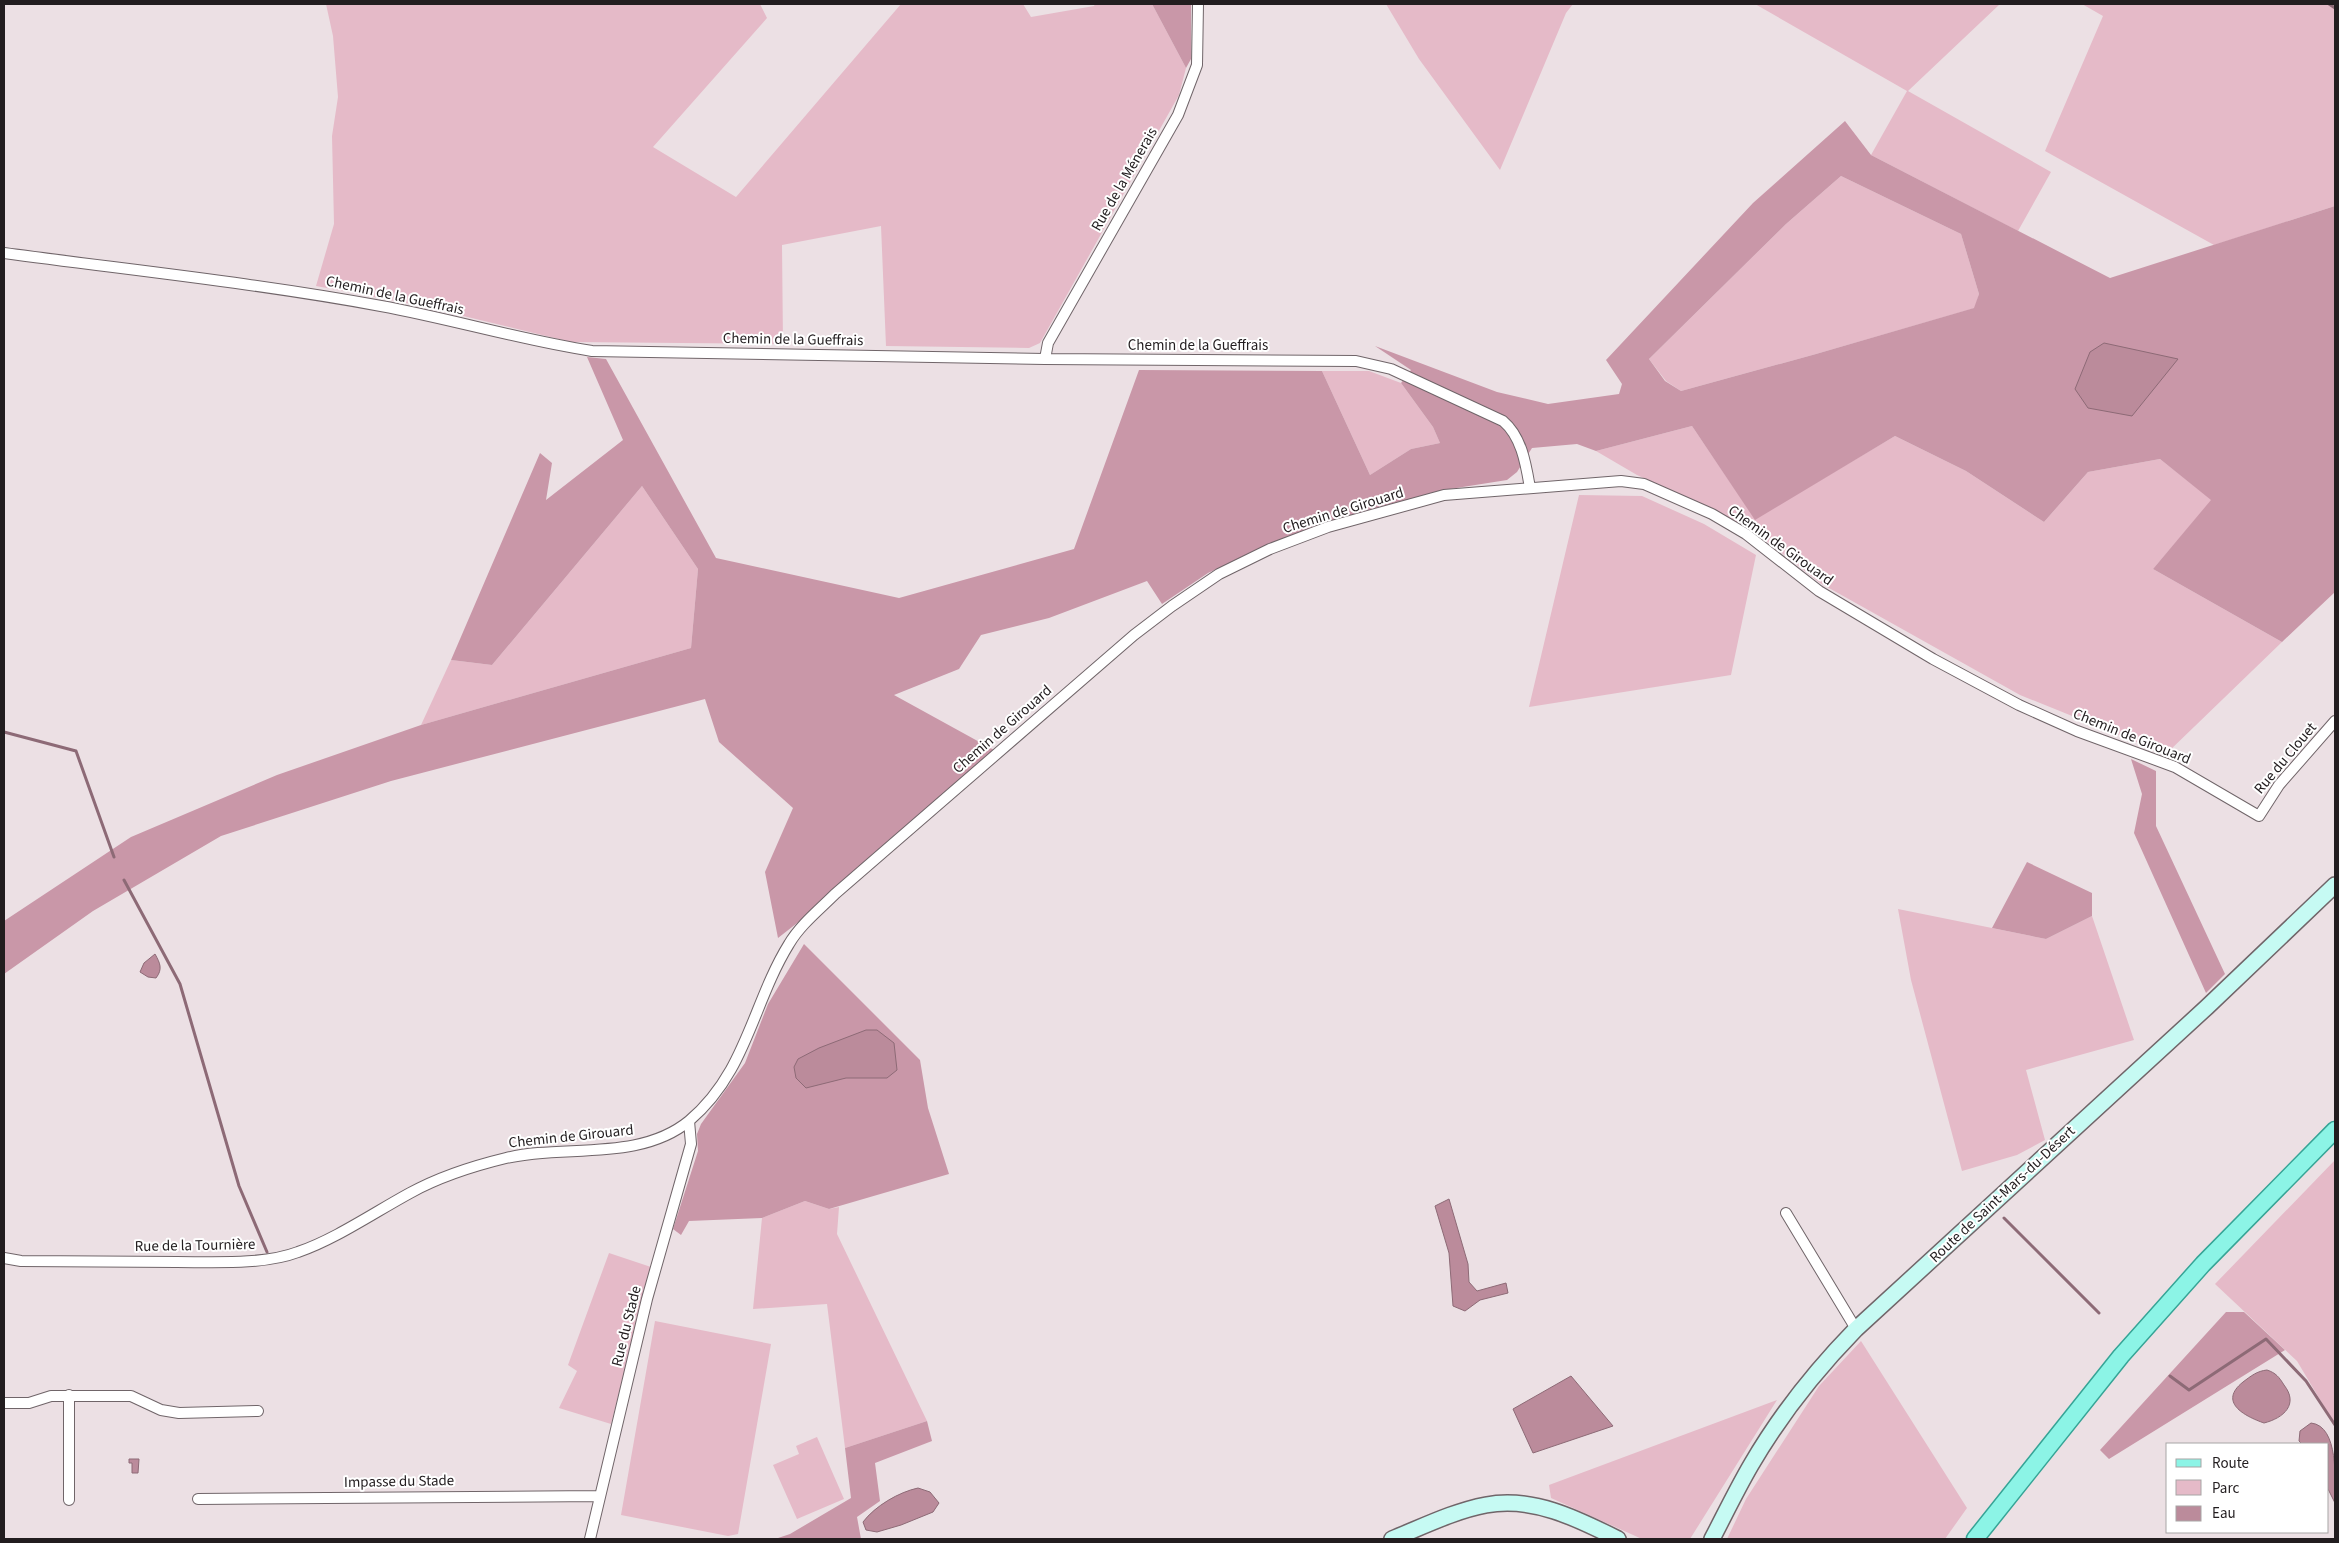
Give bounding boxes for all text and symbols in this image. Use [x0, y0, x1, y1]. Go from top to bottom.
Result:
street label: Rue de la Ménerais [1086, 123, 1163, 235]
street label: Chemin de la Gueffrais [324, 271, 466, 320]
street label: Chemin de la Gueffrais [723, 328, 863, 351]
street label: Chemin de la Gueffrais [1128, 335, 1268, 356]
street label: Chemin de Girouard [1280, 482, 1406, 539]
street label: Chemin de Girouard [1724, 500, 1838, 591]
street label: Chemin de Girouard [948, 680, 1057, 778]
street label: Chemin de Girouard [2070, 703, 2194, 770]
street label: Rue du Clouet [2249, 718, 2322, 799]
street label: Chemin de Girouard [508, 1119, 635, 1153]
street label: Route de Saint-Mars-du-Désert [1925, 1121, 2080, 1268]
street label: Rue de la Tournière [134, 1234, 256, 1257]
street label: Rue du Stade [606, 1284, 647, 1369]
legend [2166, 1443, 2329, 1533]
text: Route [2212, 1453, 2249, 1474]
street label: Impasse du Stade [344, 1470, 454, 1493]
text: Parc [2212, 1478, 2239, 1499]
text: Eau [2212, 1503, 2236, 1524]

